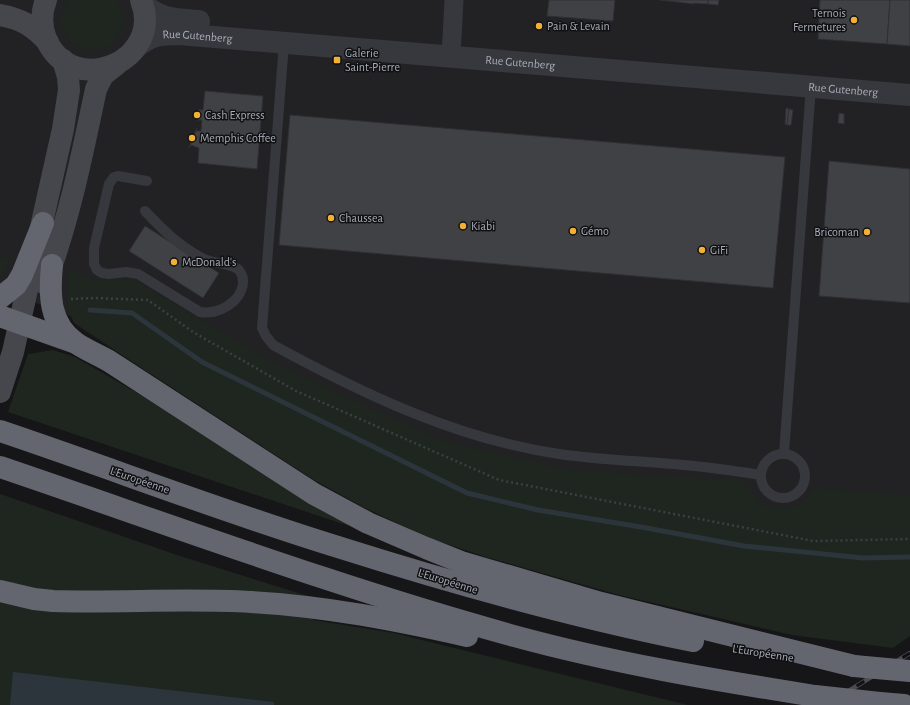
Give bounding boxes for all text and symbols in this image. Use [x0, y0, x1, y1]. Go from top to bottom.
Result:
place label: Ternois Fermetures [793, 7, 846, 33]
marker: Ternois Fermetures [849, 15, 859, 25]
place label: Pain & Levain [547, 20, 610, 32]
marker: Pain & Levain [534, 21, 544, 31]
street label: Rue Gutenberg [162, 28, 233, 44]
place label: Galerie Saint-Pierre [345, 47, 400, 73]
street label: Rue Gutenberg [485, 54, 556, 71]
marker: Galerie Saint-Pierre [332, 55, 342, 65]
street label: Rue Gutenberg [808, 81, 879, 98]
place label: Cash Express [205, 109, 265, 121]
marker: Cash Express [192, 110, 202, 120]
place label: Memphis Coffee [200, 132, 276, 144]
marker: Memphis Coffee [187, 133, 197, 143]
place label: Chaussea [339, 212, 384, 224]
marker: Chaussea [326, 213, 336, 223]
place label: Kiabi [471, 220, 495, 232]
marker: Kiabi [458, 221, 468, 231]
place label: Gémo [581, 225, 609, 237]
marker: Gémo [568, 226, 578, 236]
place label: Bricoman [814, 226, 859, 238]
marker: Bricoman [862, 227, 872, 237]
place label: GiFi [710, 244, 728, 256]
marker: GiFi [697, 245, 707, 255]
place label: McDonald's [182, 256, 236, 268]
marker: McDonald's [169, 257, 179, 267]
street label: L'Européenne [109, 464, 171, 496]
street label: L'Européenne [417, 566, 479, 596]
street label: L'Européenne [731, 642, 795, 664]

